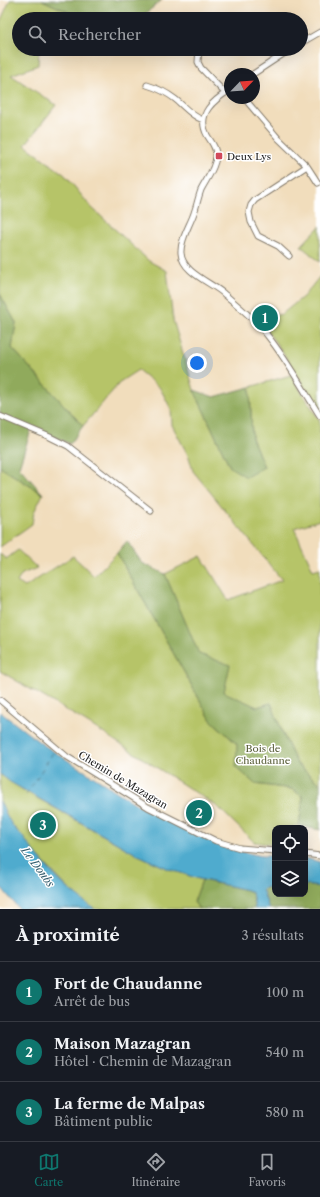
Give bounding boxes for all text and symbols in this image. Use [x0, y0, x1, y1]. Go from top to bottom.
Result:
search box [12, 12, 308, 56]
icon: search [26, 23, 48, 45]
text: Rechercher [58, 25, 141, 44]
north arrow [224, 68, 260, 104]
place label: Deux Lys [227, 150, 271, 163]
marker: Deux Lys [214, 151, 224, 161]
pin: 1 [252, 303, 278, 333]
your location [187, 353, 207, 373]
park label: Bois de Chaudanne [236, 742, 291, 767]
street label: Chemin de Mazagran [76, 748, 171, 812]
pin: 2 [186, 798, 212, 828]
pin: 3 [30, 810, 56, 840]
map controls [272, 825, 308, 897]
button: locate [272, 825, 308, 861]
water label: Le Doubs [18, 843, 58, 890]
button: layers [272, 861, 308, 897]
text: À proximité [16, 925, 120, 945]
text: 3 résultats [242, 927, 304, 943]
text: Fort de Chaudanne [54, 974, 202, 993]
text: 1 [26, 984, 32, 1000]
text: 100 m [266, 984, 304, 1000]
text: Arrêt de bus [54, 993, 130, 1009]
text: Maison Mazagran [54, 1034, 191, 1053]
text: 2 [25, 1044, 33, 1060]
text: 540 m [266, 1044, 304, 1060]
text: Hôtel · Chemin de Mazagran [54, 1053, 232, 1069]
text: La ferme de Malpas [54, 1094, 205, 1113]
text: 3 [25, 1104, 33, 1120]
text: 580 m [265, 1104, 304, 1120]
text: Bâtiment public [54, 1113, 153, 1129]
tab: Carte [34, 1151, 63, 1189]
tab: Itinéraire [131, 1151, 180, 1189]
tab: Favoris [248, 1151, 286, 1189]

